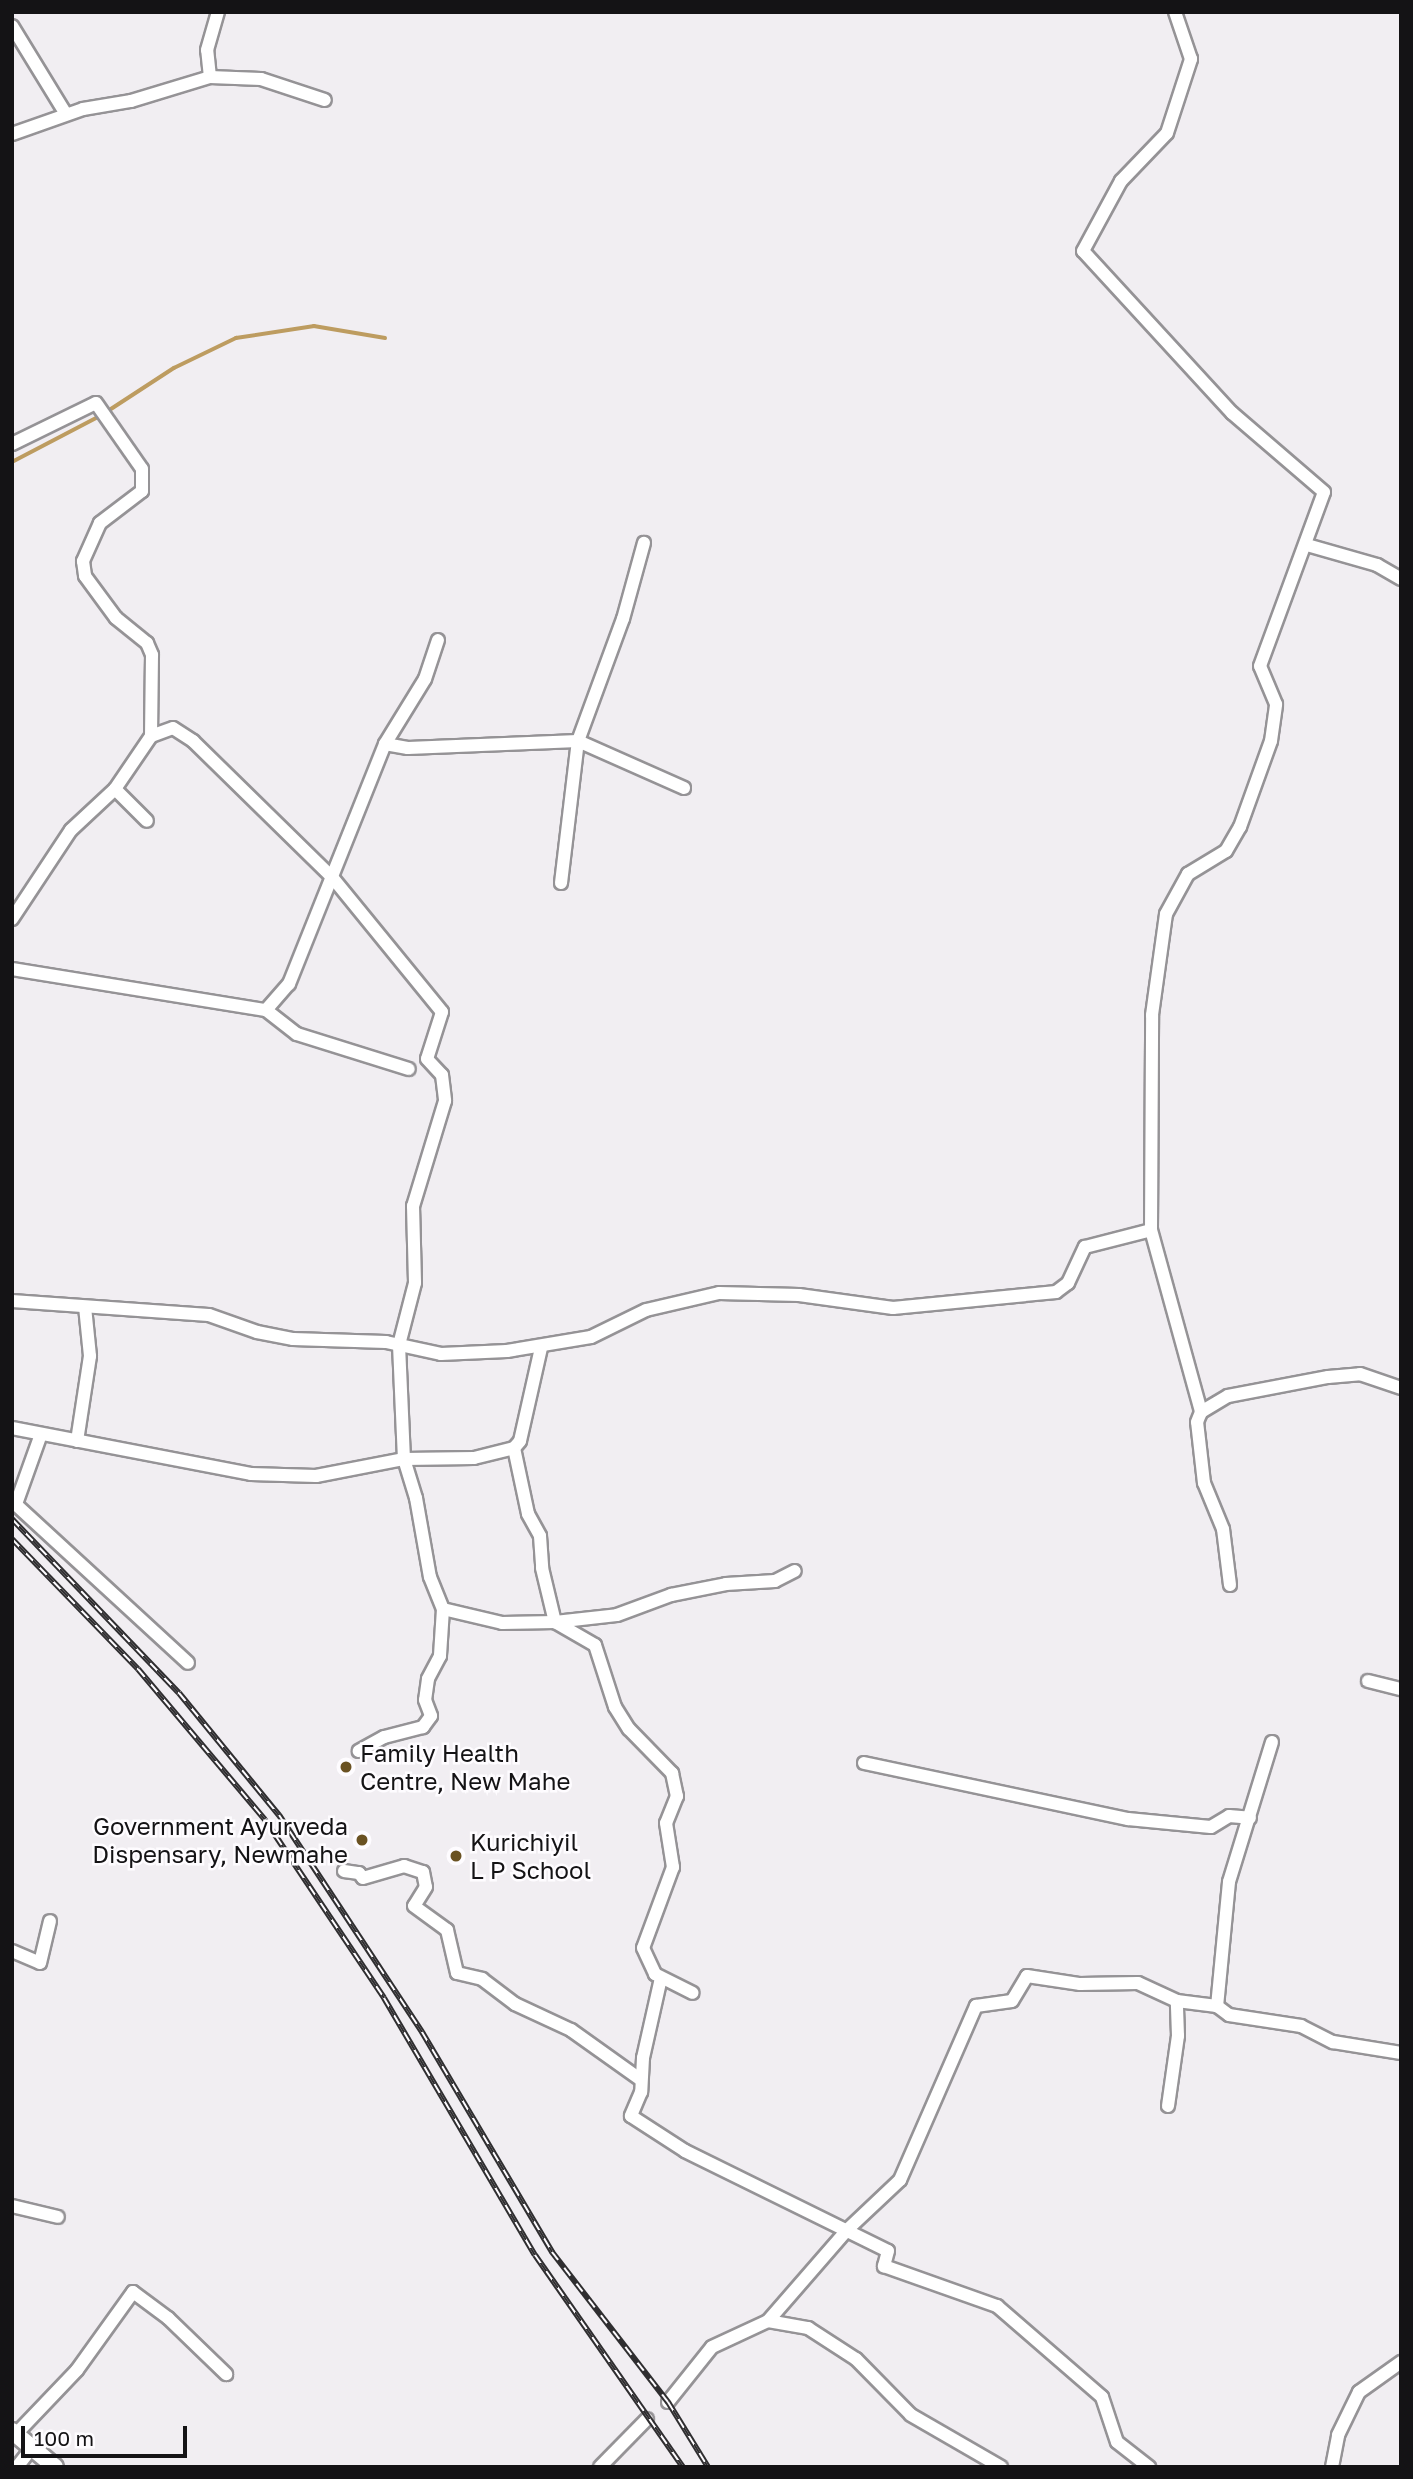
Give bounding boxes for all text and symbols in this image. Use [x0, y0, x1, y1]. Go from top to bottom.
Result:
place label: Family Health Centre, New Mahe [360, 1739, 570, 1795]
marker: Family Health Centre, New Mahe [338, 1759, 354, 1775]
place label: Government Ayurveda Dispensary, Newmahe [92, 1812, 348, 1868]
place label: Kurichiyil L P School [470, 1828, 591, 1884]
marker: Government Ayurveda Dispensary, Newmahe [354, 1832, 370, 1848]
marker: Kurichiyil L P School [448, 1848, 464, 1864]
scale bar [24, 2412, 191, 2456]
text: 100 m [34, 2425, 94, 2451]

